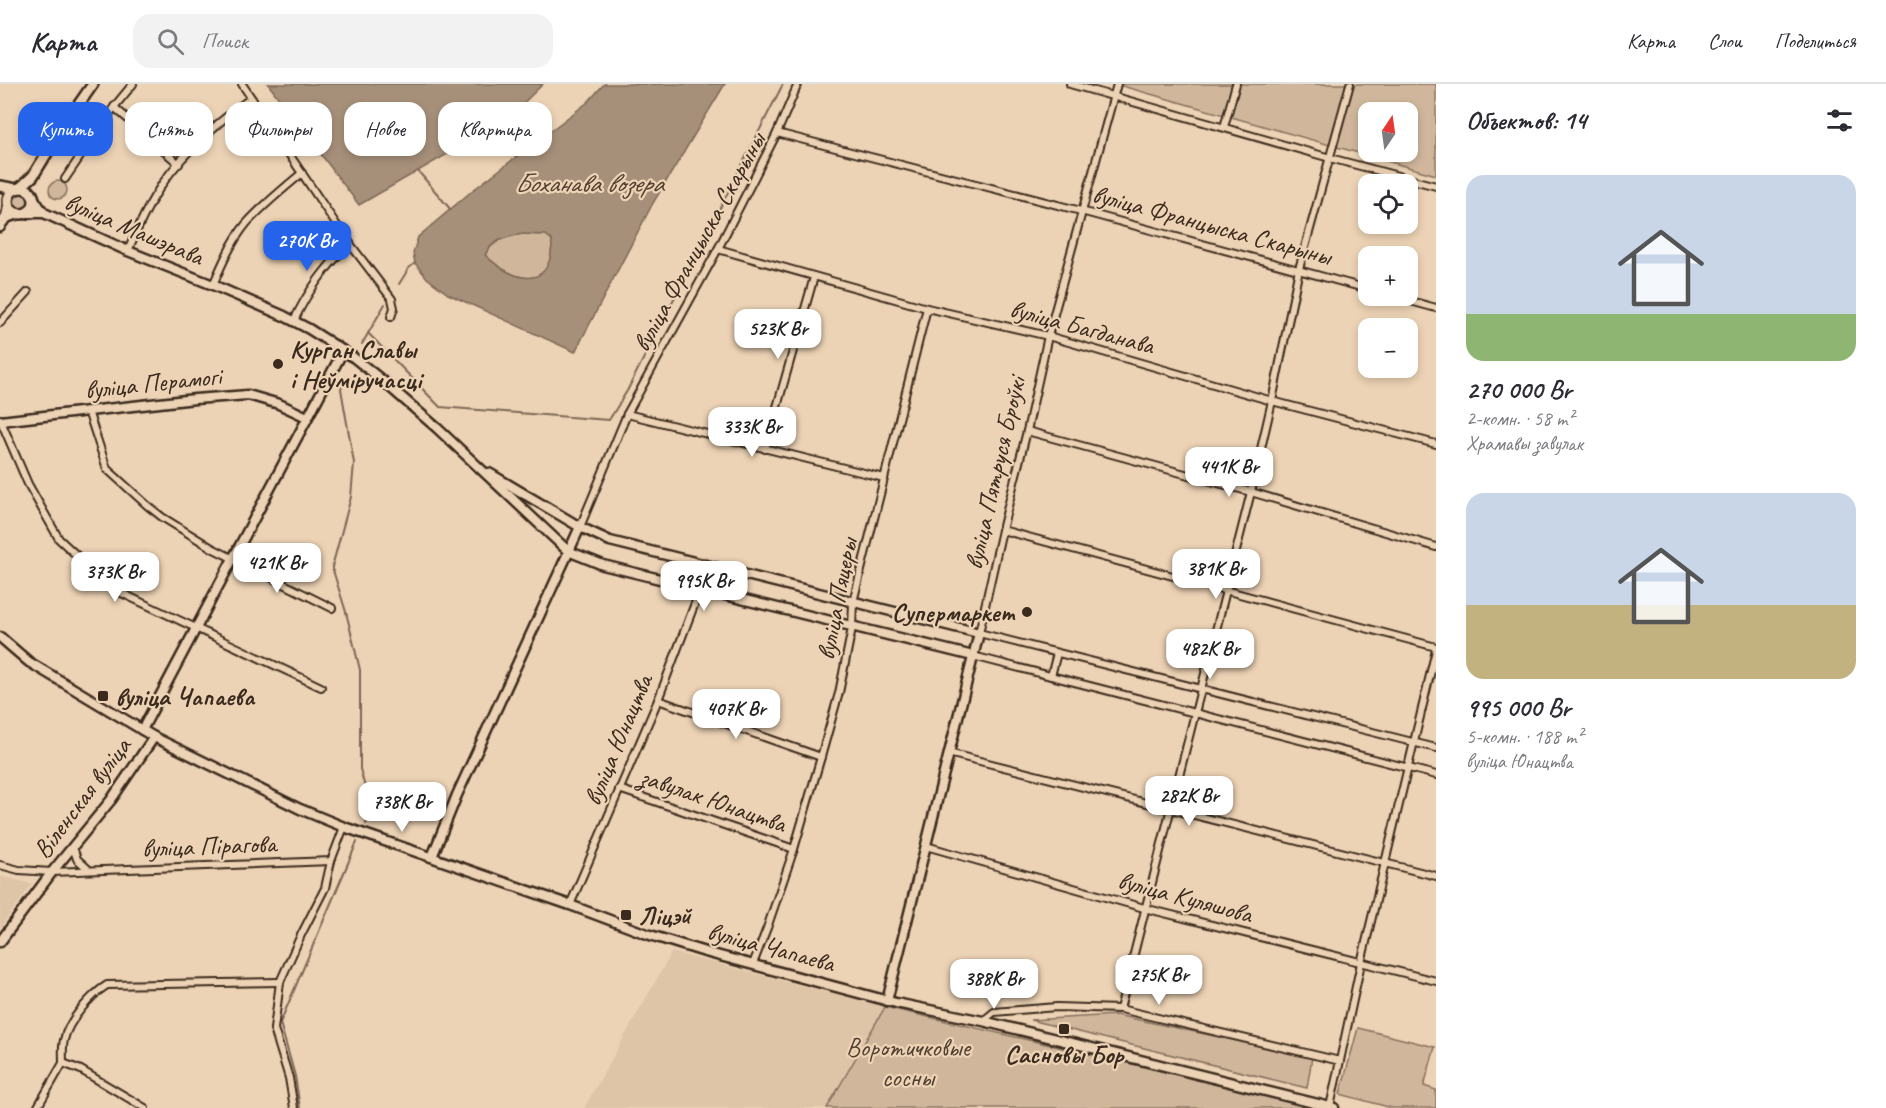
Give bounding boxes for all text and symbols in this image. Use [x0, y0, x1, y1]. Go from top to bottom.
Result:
search box [133, 14, 553, 68]
text: Карта [30, 24, 97, 59]
icon: search [154, 25, 187, 58]
text: Поиск [202, 27, 248, 55]
text: Карта [1627, 28, 1675, 54]
text: Слои [1708, 28, 1742, 54]
text: Поделиться [1775, 28, 1856, 54]
chip: Купить [18, 102, 113, 156]
chip: Снять [125, 102, 213, 156]
chip: Фильтры [225, 102, 332, 156]
chip: Новое [344, 102, 426, 156]
chip: Квартира [438, 102, 552, 156]
north arrow [1358, 102, 1418, 162]
map controls [1358, 102, 1418, 378]
text: Объектов: 14 [1466, 104, 1586, 137]
icon: filters [1823, 104, 1856, 137]
street label: вуліца Францыска Скарыны [625, 125, 774, 357]
water label: Боханава возера [515, 166, 666, 200]
button: locate [1358, 174, 1418, 234]
street label: вуліца Францыска Скарыны [1089, 177, 1337, 273]
street label: вуліца Машэрава [60, 185, 210, 274]
icon: home [1607, 214, 1715, 322]
pin: 270K Br [252, 221, 362, 272]
text: 270K Br [277, 228, 337, 253]
button: + [1358, 246, 1418, 306]
street label: вуліца Багданава [1006, 292, 1159, 362]
pin: 523K Br [723, 309, 833, 360]
text: 523K Br [748, 316, 808, 341]
button: − [1358, 318, 1418, 378]
place label: Курган Славы і Неўміручасці [290, 333, 425, 396]
marker: Курган Славы і Неўміручасці [271, 357, 285, 371]
street label: вуліца Перамогі [83, 359, 226, 407]
street label: вуліца Пятруся Броўкі [957, 370, 1034, 573]
text: 270 000 Br [1466, 373, 1572, 406]
text: 2-комн. · 58 m² [1466, 406, 1574, 431]
pin: 333K Br [697, 407, 807, 458]
text: 333K Br [722, 414, 782, 439]
text: Храмавы завулак [1466, 431, 1583, 456]
pin: 441K Br [1174, 447, 1284, 498]
text: 441K Br [1199, 454, 1259, 479]
icon: home [1607, 532, 1715, 640]
street label: вуліца Пяцеры [809, 533, 865, 663]
pin: 421K Br [222, 543, 332, 594]
pin: 381K Br [1161, 549, 1271, 600]
text: 421K Br [247, 550, 307, 575]
pin: 373K Br [60, 552, 170, 603]
text: 381K Br [1186, 556, 1246, 581]
text: 373K Br [85, 559, 145, 584]
pin: 995K Br [649, 561, 759, 612]
text: 995K Br [675, 568, 733, 593]
place label: Супермаркет [892, 596, 1016, 629]
marker: Супермаркет [1020, 605, 1034, 619]
pin: 482K Br [1155, 629, 1265, 680]
text: 482K Br [1180, 636, 1240, 661]
street label: вуліца Юнацтва [576, 668, 661, 810]
place label: вуліца Чапаева [115, 680, 256, 713]
marker: вуліца Чапаева [96, 689, 110, 703]
pin: 407K Br [681, 689, 791, 740]
text: 995 000 Br [1466, 691, 1571, 724]
text: 407K Br [706, 696, 766, 721]
text: 5-комн. · 188 m² [1466, 724, 1583, 749]
street label: Віленская вуліца [26, 730, 139, 865]
text: вуліца Юнацтва [1466, 749, 1573, 774]
street label: завулак Юнацтва [633, 759, 792, 842]
pin: 282K Br [1134, 776, 1244, 827]
pin: 738K Br [347, 782, 457, 833]
text: 282K Br [1159, 783, 1219, 808]
text: 738K Br [372, 789, 432, 814]
street label: вуліца Пірагова [141, 827, 279, 865]
street label: вуліца Куляшова [1114, 863, 1257, 931]
place label: Ліцэй [638, 899, 693, 932]
marker: Ліцэй [619, 908, 633, 922]
street label: вуліца Чапаева [704, 914, 839, 980]
pin: 275K Br [1104, 955, 1214, 1006]
pin: 388K Br [939, 959, 1049, 1010]
text: 275K Br [1129, 962, 1189, 987]
text: 388K Br [964, 966, 1024, 991]
marker: Сасновы Бор [1057, 1022, 1071, 1036]
park label: Воротичковые сосны [846, 1031, 973, 1094]
place label: Сасновы Бор [1005, 1038, 1125, 1071]

